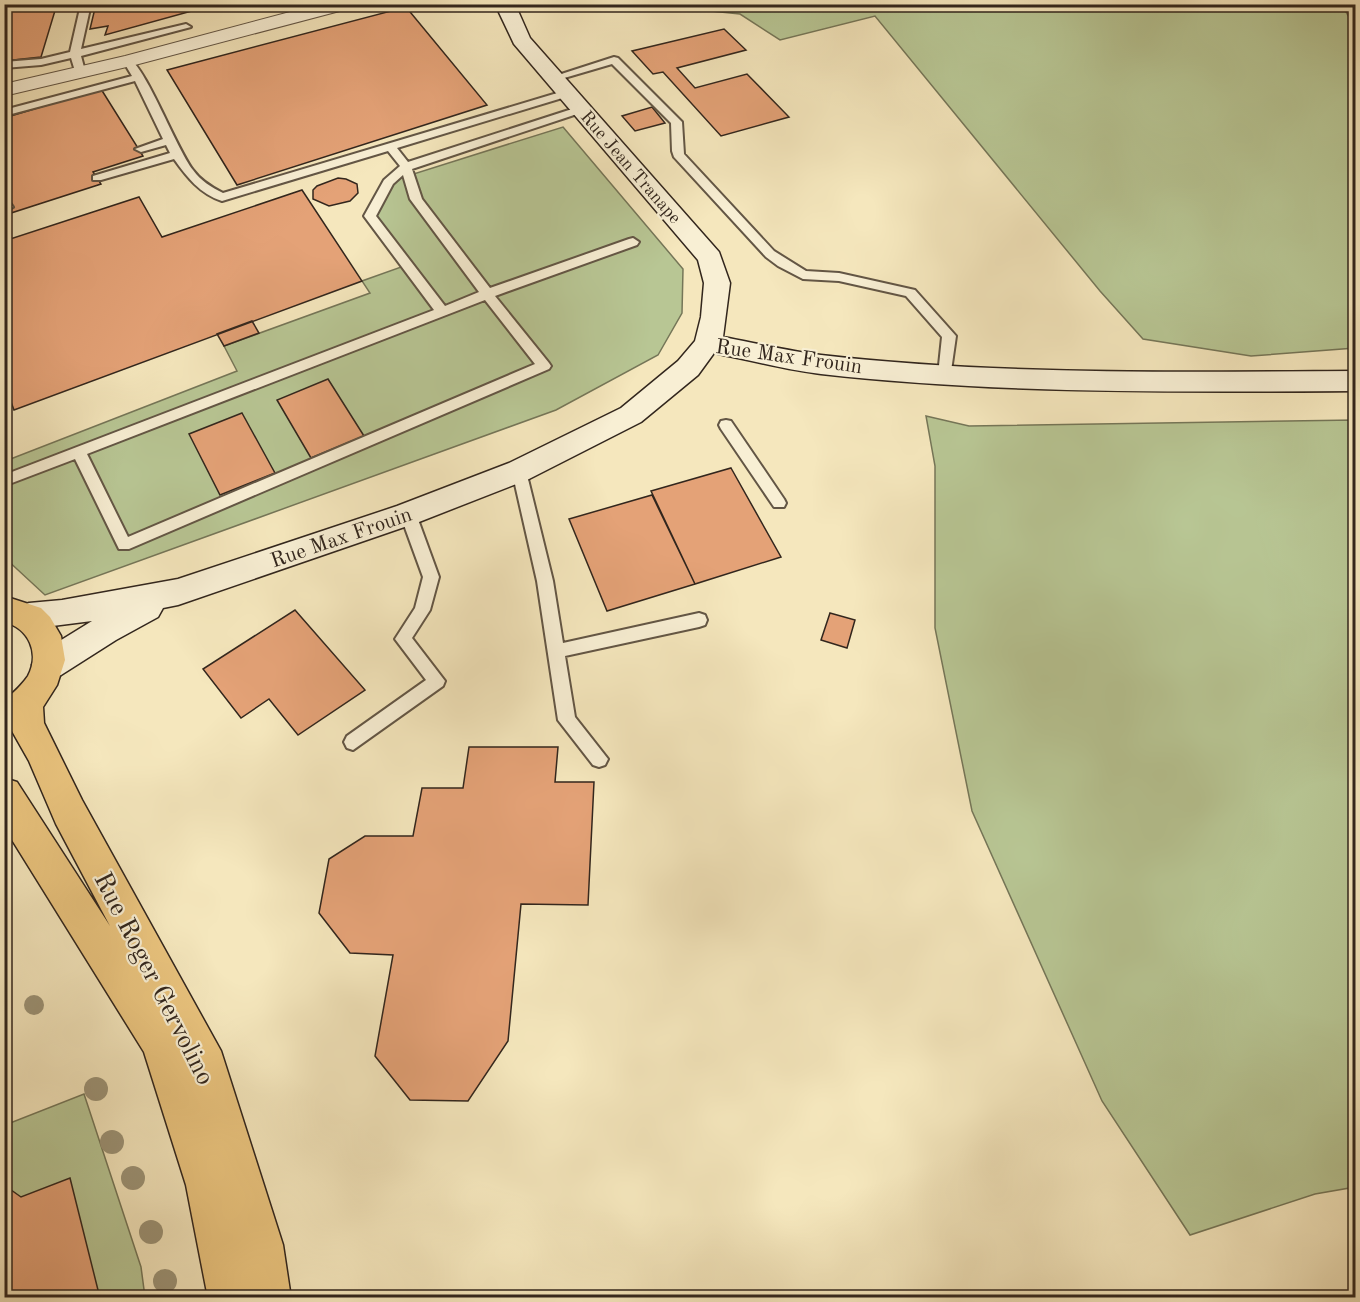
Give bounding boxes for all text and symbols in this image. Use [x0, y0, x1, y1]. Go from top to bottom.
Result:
street label: Rue Jean Tranape [577, 108, 684, 227]
street label: Rue Max Frouin [714, 337, 864, 378]
street label: Rue Max Frouin [268, 504, 415, 572]
street label: Rue Roger Gervolino [88, 868, 218, 1089]

